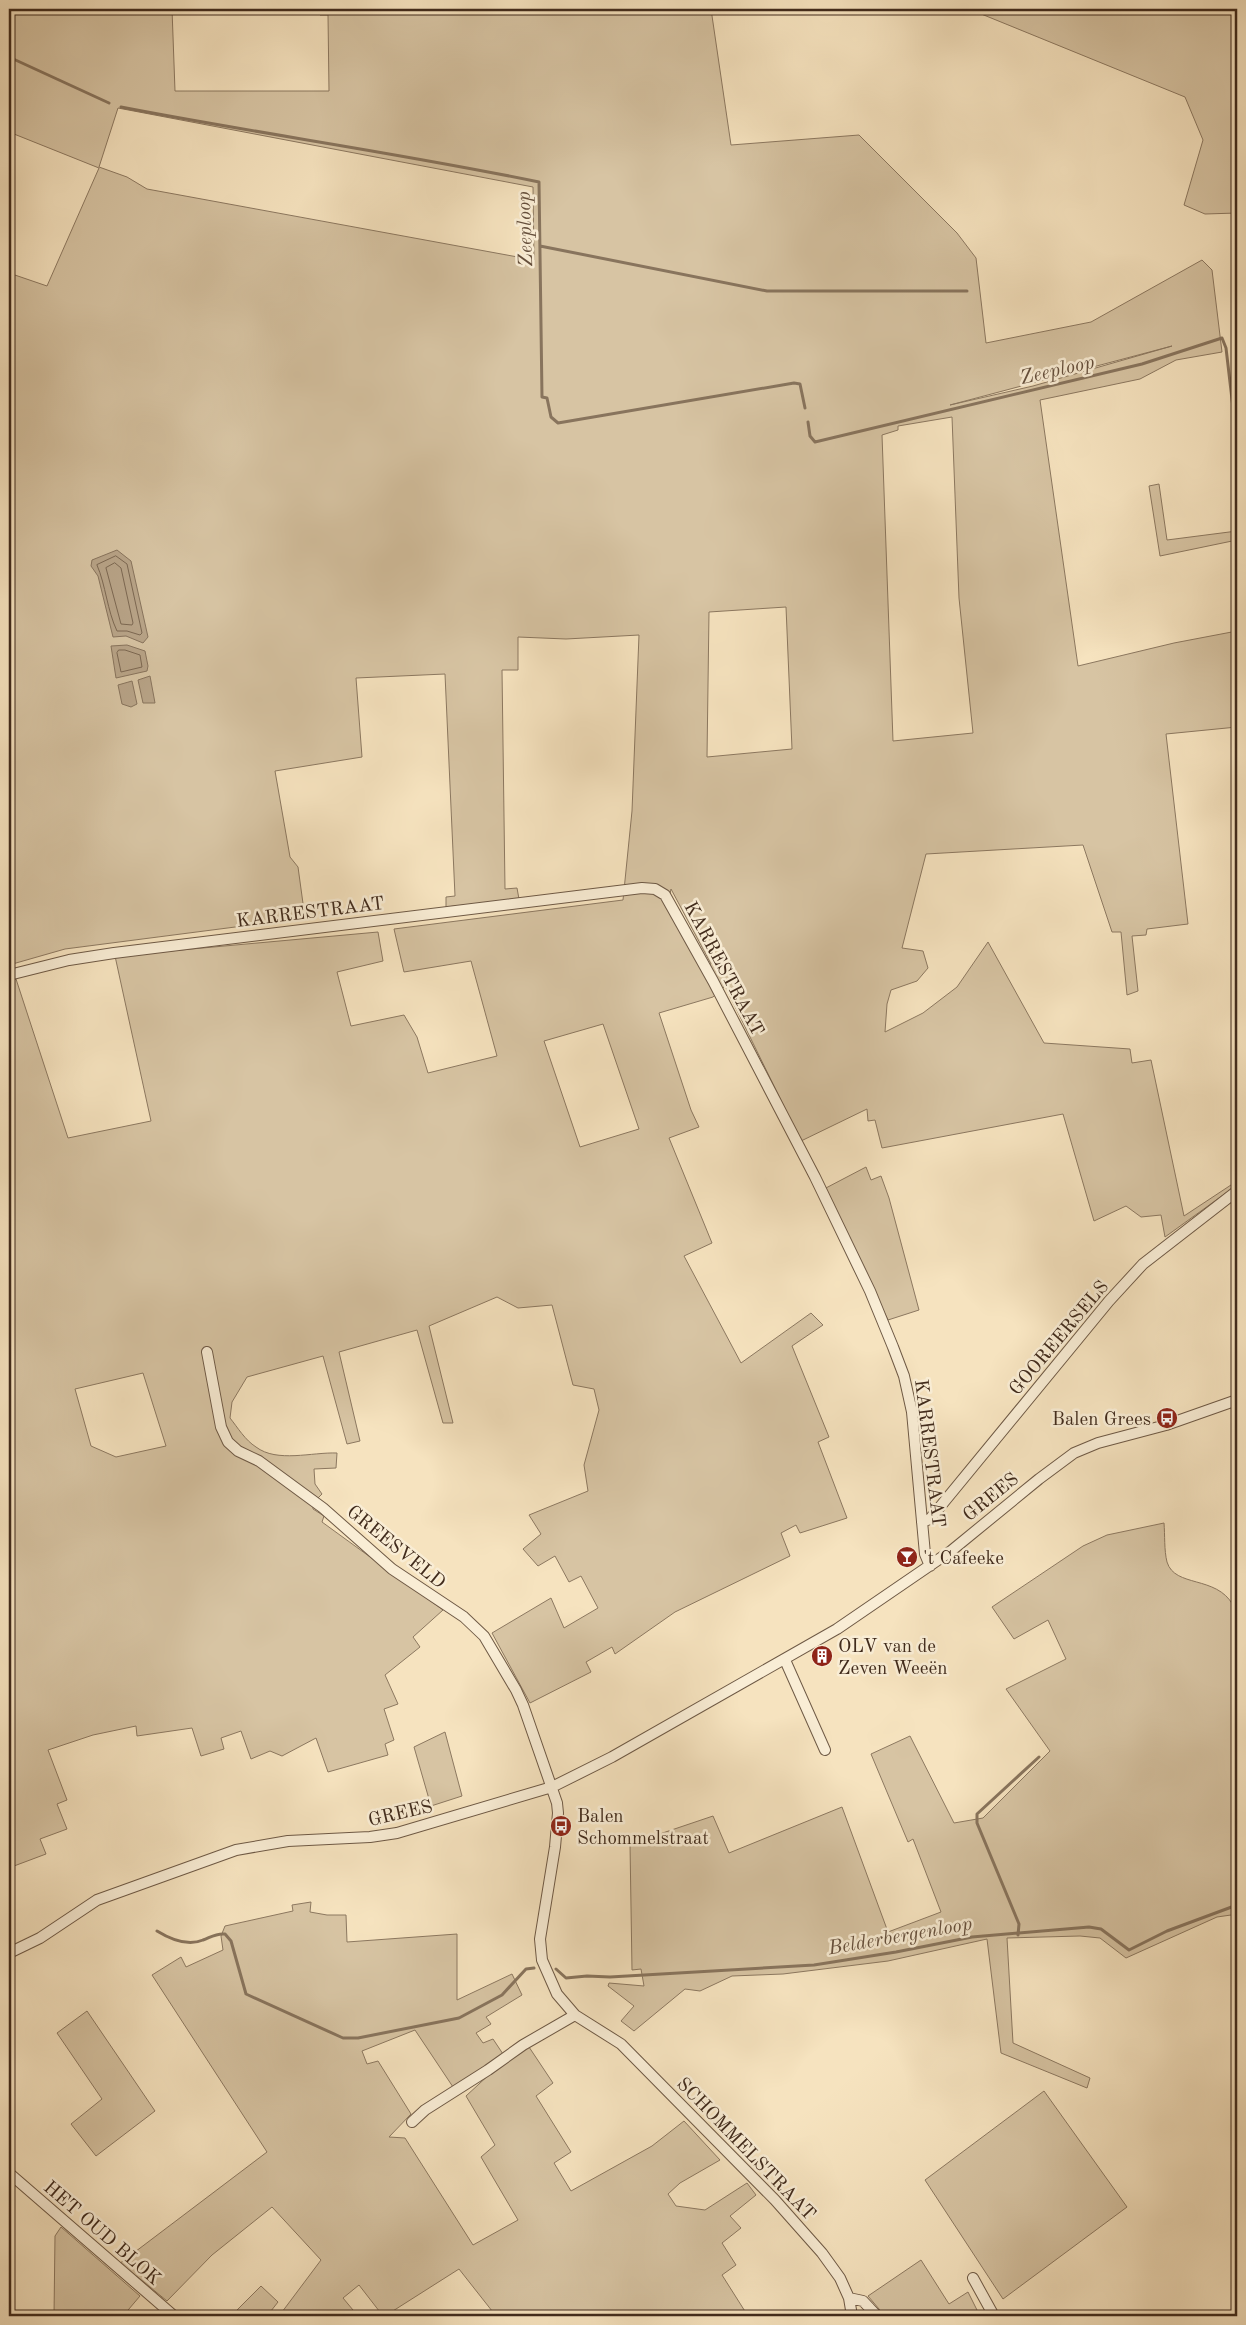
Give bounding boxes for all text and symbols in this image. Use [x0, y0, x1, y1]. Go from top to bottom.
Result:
water label: Zeeploop [515, 190, 537, 267]
water label: Zeeploop [1018, 353, 1097, 389]
street label: KARRESTRAAT [235, 895, 385, 932]
street label: KARRESTRAAT [679, 899, 766, 1039]
street label: GOOREERSELS [1007, 1278, 1113, 1400]
street label: KARRESTRAAT [910, 1378, 947, 1528]
bus stop icon: Balen Grees [1155, 1406, 1179, 1430]
place label: Balen Grees [1052, 1411, 1151, 1430]
street label: GREES [960, 1470, 1023, 1526]
street label: GREESVELD [343, 1503, 448, 1593]
bar icon: 't Cafeeke [895, 1545, 919, 1569]
place label: 't Cafeeke [923, 1550, 1004, 1569]
place label: OLV van de Zeven Weeën [838, 1638, 948, 1679]
building icon: OLV van de Zeven Weeën [810, 1644, 834, 1668]
street label: GREES [367, 1798, 435, 1831]
place label: Balen Schommelstraat [577, 1808, 709, 1849]
bus stop icon: Balen Schommelstraat [549, 1814, 573, 1838]
water label: Belderbergenloop [826, 1914, 974, 1960]
street label: SCHOMMELSTRAAT [672, 2075, 818, 2225]
street label: HET OUD BLOK [39, 2178, 164, 2290]

